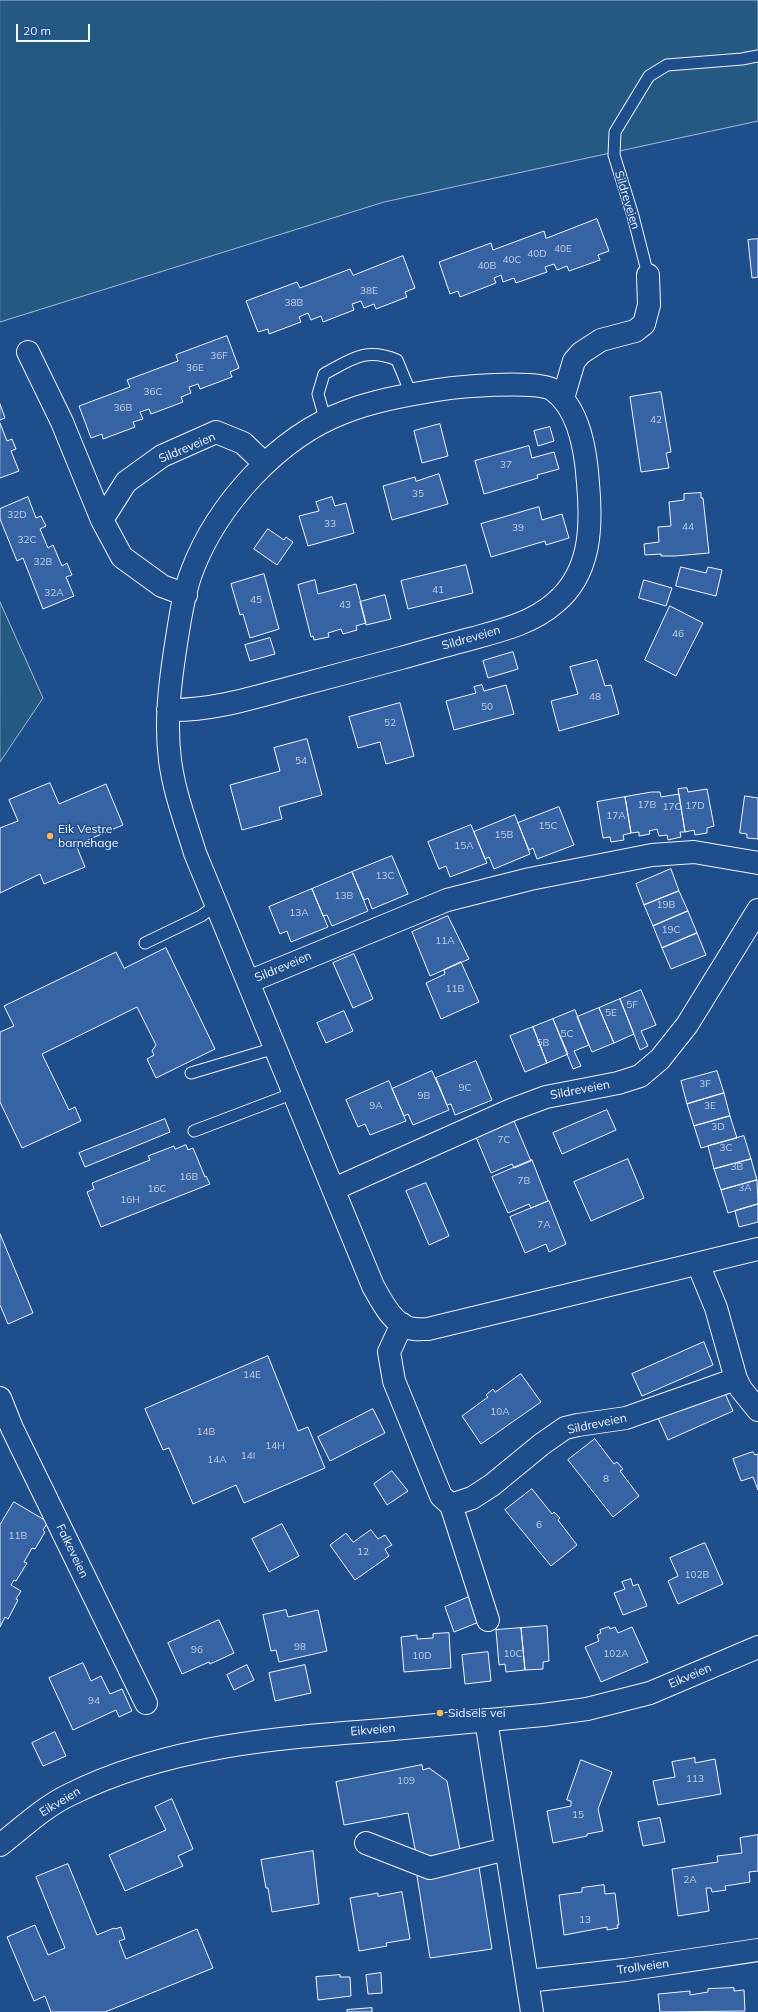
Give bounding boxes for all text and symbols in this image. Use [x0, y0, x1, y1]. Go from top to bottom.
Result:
scale bar [18, 16, 92, 42]
text: 20 m [23, 23, 51, 38]
street label: Sildreveien [611, 169, 643, 231]
house number: 40E [554, 243, 572, 255]
house number: 40D [527, 248, 547, 260]
house number: 40C [503, 254, 521, 266]
house number: 40B [478, 260, 496, 272]
house number: 38E [360, 285, 378, 297]
house number: 38B [285, 297, 303, 309]
house number: 36F [210, 350, 228, 362]
house number: 36E [186, 362, 204, 374]
house number: 36C [144, 386, 162, 398]
house number: 36B [114, 402, 132, 414]
house number: 42 [650, 414, 662, 426]
street label: Sildreveien [156, 430, 218, 466]
house number: 37 [500, 459, 512, 471]
house number: 35 [412, 488, 424, 500]
house number: 32D [7, 509, 27, 521]
house number: 33 [324, 518, 336, 530]
house number: 44 [682, 521, 694, 533]
house number: 39 [512, 522, 524, 534]
house number: 32C [18, 534, 36, 546]
house number: 32B [34, 556, 52, 568]
house number: 41 [432, 584, 444, 596]
house number: 32A [44, 587, 64, 599]
house number: 45 [250, 594, 262, 606]
house number: 43 [339, 599, 351, 611]
street label: Sildreveien [440, 623, 502, 653]
house number: 46 [672, 628, 684, 640]
house number: 48 [589, 691, 601, 703]
house number: 50 [481, 701, 493, 713]
house number: 52 [384, 717, 396, 729]
house number: 54 [295, 755, 307, 767]
house number: 17B [638, 799, 656, 811]
house number: 17D [685, 800, 705, 812]
house number: 17C [663, 801, 681, 813]
house number: 17A [606, 810, 626, 822]
house number: 15C [539, 820, 557, 832]
place label: Eik Vestre barnehage [58, 822, 118, 850]
house number: 15B [495, 829, 513, 841]
marker: Eik Vestre barnehage [45, 831, 55, 841]
house number: 15A [454, 840, 474, 852]
house number: 13C [376, 870, 394, 882]
house number: 13B [335, 890, 353, 902]
house number: 19B [657, 899, 675, 911]
house number: 13A [289, 907, 309, 919]
house number: 19C [662, 924, 680, 936]
house number: 11A [435, 935, 455, 947]
street label: Sildreveien [252, 949, 314, 985]
house number: 11B [446, 983, 464, 995]
house number: 5F [626, 999, 638, 1011]
house number: 5E [605, 1007, 617, 1019]
house number: 5C [561, 1028, 573, 1040]
house number: 5B [537, 1037, 549, 1049]
street label: Sildreveien [549, 1077, 611, 1103]
house number: 3F [699, 1078, 711, 1090]
house number: 9C [459, 1082, 471, 1094]
house number: 9B [418, 1090, 430, 1102]
house number: 9A [369, 1100, 383, 1112]
house number: 3E [704, 1100, 716, 1112]
house number: 3D [711, 1121, 725, 1133]
house number: 7C [498, 1134, 510, 1146]
house number: 3C [720, 1142, 732, 1154]
house number: 3B [731, 1161, 743, 1173]
house number: 16B [180, 1171, 198, 1183]
house number: 7B [518, 1175, 530, 1187]
house number: 3A [738, 1182, 752, 1194]
house number: 16C [148, 1183, 166, 1195]
house number: 16H [120, 1194, 140, 1206]
house number: 7A [537, 1219, 551, 1231]
house number: 14E [243, 1369, 261, 1381]
house number: 10A [490, 1406, 510, 1418]
street label: Sildreveien [566, 1411, 628, 1437]
house number: 14B [197, 1426, 215, 1438]
house number: 14H [265, 1440, 285, 1452]
house number: 14I [241, 1450, 255, 1462]
house number: 14A [207, 1454, 227, 1466]
house number: 8 [603, 1473, 609, 1485]
house number: 6 [536, 1519, 542, 1531]
street label: Falkeveien [53, 1522, 91, 1580]
house number: 11B [9, 1530, 27, 1542]
house number: 12 [357, 1546, 369, 1558]
house number: 102B [685, 1569, 709, 1581]
house number: 98 [294, 1641, 306, 1653]
house number: 96 [191, 1644, 203, 1656]
house number: 10C [504, 1648, 522, 1660]
house number: 102A [603, 1648, 629, 1660]
house number: 10D [412, 1650, 432, 1662]
street label: Eikveien [666, 1661, 714, 1691]
house number: 94 [88, 1695, 100, 1707]
place label: Sidsels vei [448, 1706, 506, 1720]
marker: Sidsels vei [435, 1708, 445, 1718]
street label: Eikveien [350, 1721, 396, 1739]
house number: 113 [686, 1773, 704, 1785]
house number: 109 [397, 1775, 415, 1787]
street label: Eikveien [37, 1784, 83, 1820]
house number: 15 [572, 1809, 584, 1821]
house number: 2A [683, 1874, 697, 1886]
house number: 13 [579, 1914, 591, 1926]
street label: Trollveien [616, 1956, 670, 1978]

